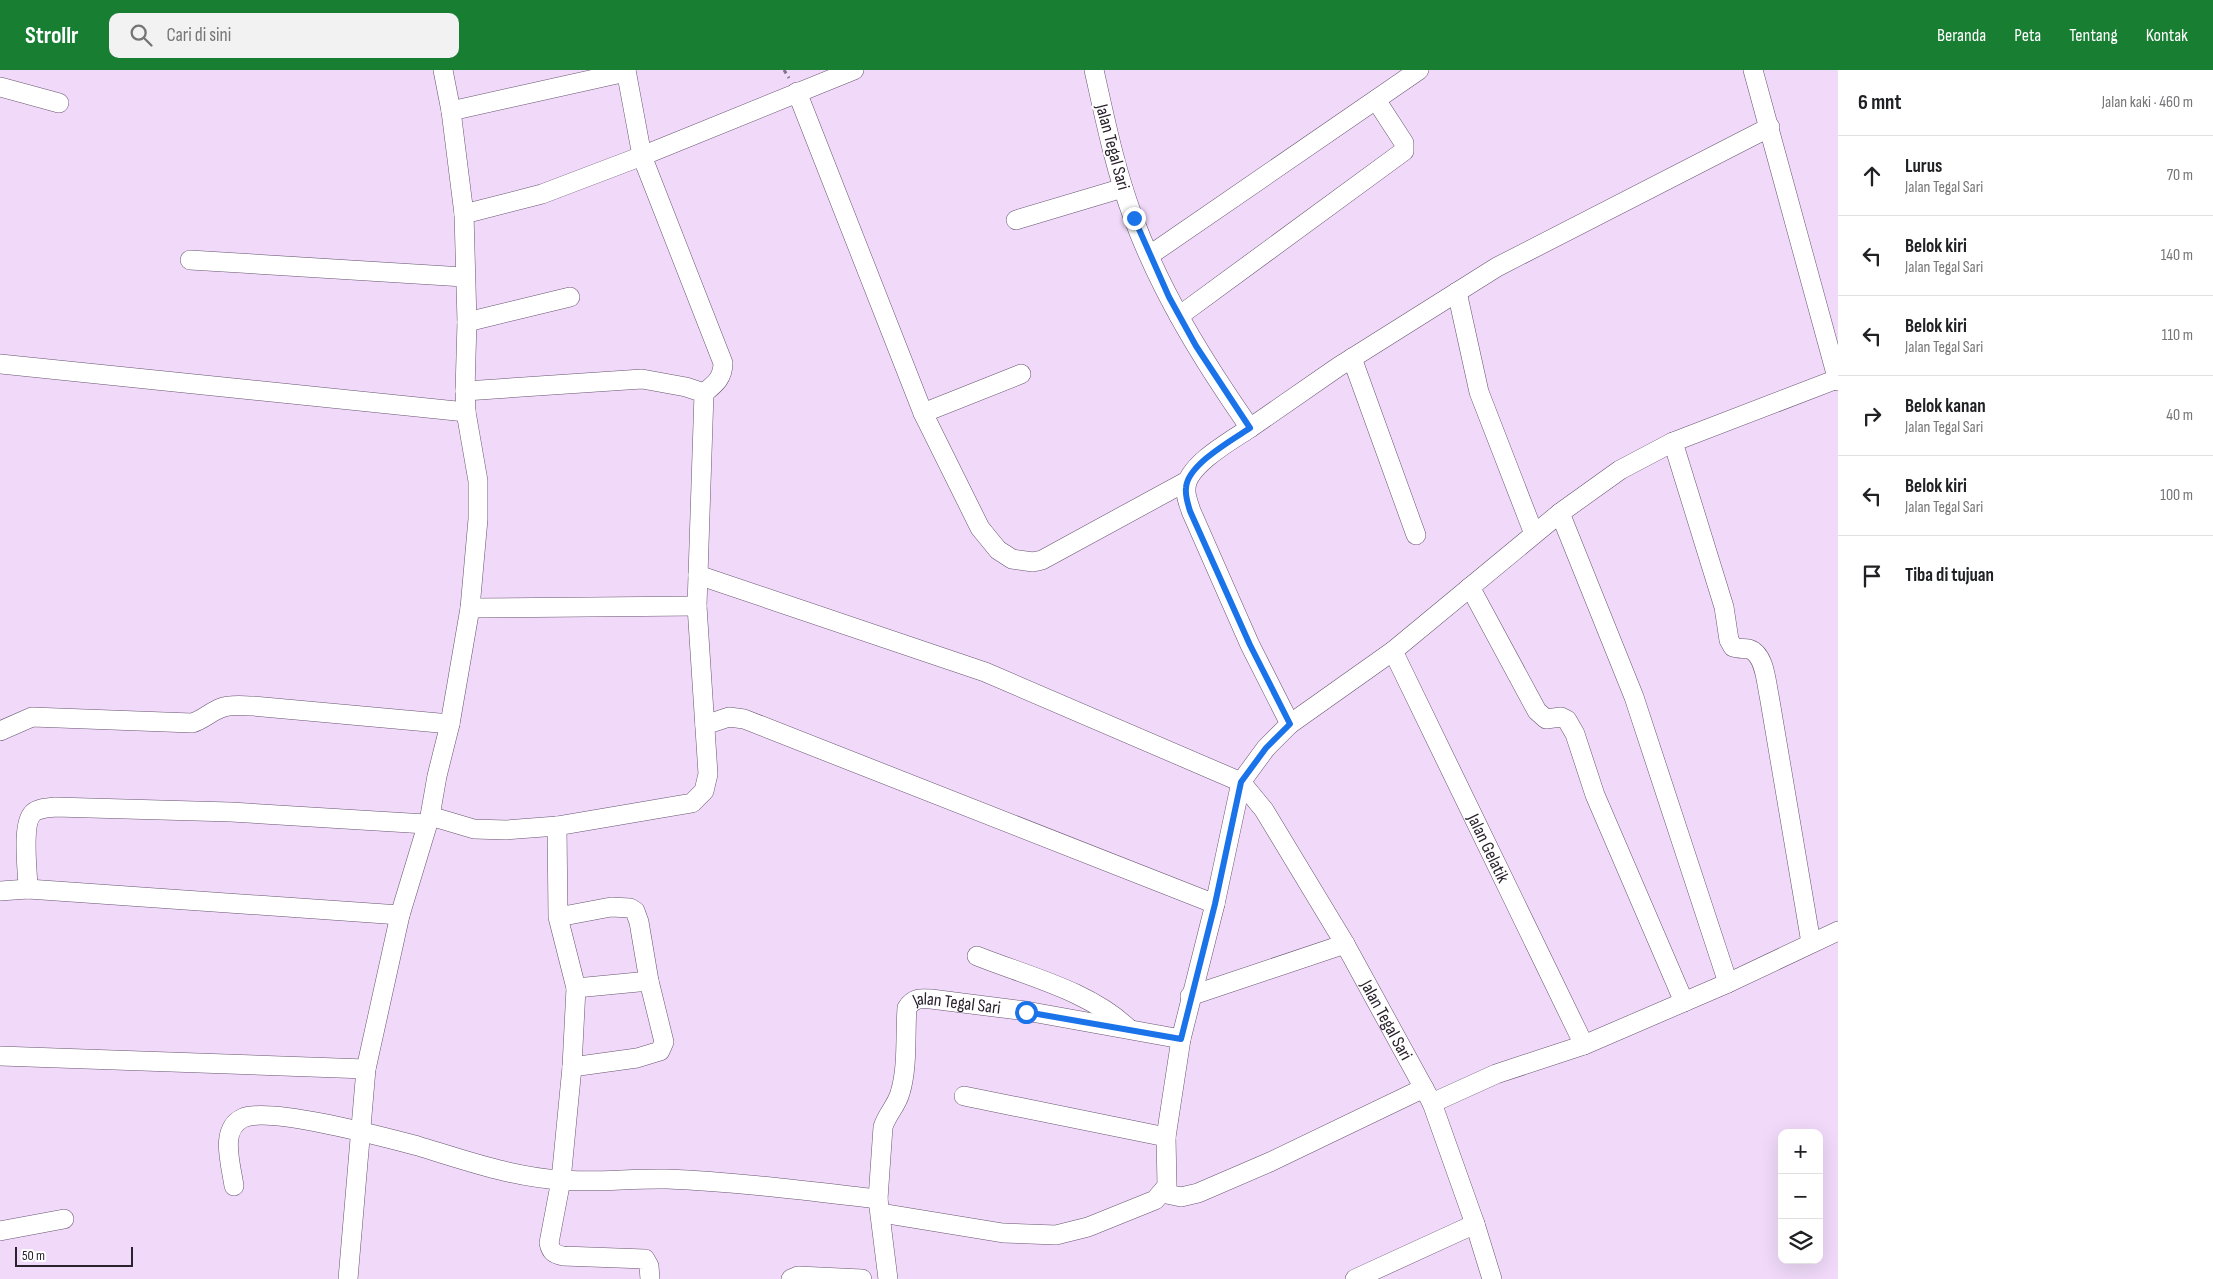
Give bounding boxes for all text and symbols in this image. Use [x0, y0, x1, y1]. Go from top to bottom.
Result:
search box [109, 13, 459, 58]
text: Strollr [25, 21, 79, 50]
icon: search [127, 21, 155, 49]
text: Cari di sini [167, 24, 231, 47]
text: Beranda [1937, 25, 1986, 46]
text: Peta [2014, 25, 2041, 46]
text: Tentang [2069, 25, 2118, 46]
text: Kontak [2146, 25, 2188, 46]
text: 6 mnt [1858, 90, 1901, 115]
text: Jalan kaki · 460 m [2102, 93, 2193, 112]
street label: Jalan Tegal Sari [1091, 101, 1134, 192]
text: Lurus [1905, 155, 1942, 178]
icon: ahead [1858, 162, 1886, 190]
text: 70 m [2167, 166, 2193, 185]
text: Jalan Tegal Sari [1905, 178, 1983, 197]
route end [1123, 207, 1146, 230]
text: Belok kiri [1905, 235, 1967, 258]
icon: left [1858, 242, 1886, 270]
text: 140 m [2161, 246, 2193, 265]
text: Jalan Tegal Sari [1905, 258, 1983, 277]
text: Belok kiri [1905, 315, 1967, 338]
icon: left [1858, 322, 1886, 350]
text: 110 m [2162, 326, 2193, 345]
text: Jalan Tegal Sari [1905, 338, 1983, 357]
text: Belok kanan [1905, 395, 1986, 418]
icon: right [1858, 402, 1886, 430]
text: 40 m [2166, 406, 2193, 425]
text: Jalan Tegal Sari [1905, 418, 1983, 437]
text: Belok kiri [1905, 475, 1967, 498]
icon: left [1858, 482, 1886, 510]
text: 100 m [2160, 486, 2193, 505]
text: Jalan Tegal Sari [1905, 498, 1983, 517]
icon: arrive [1858, 562, 1886, 590]
text: Tiba di tujuan [1905, 564, 1994, 587]
street label: Jalan Gelatik [1462, 810, 1514, 886]
street label: Jalan Tegal Sari [1355, 976, 1417, 1064]
street label: Jalan Tegal Sari [908, 988, 1002, 1019]
route start [1015, 1001, 1038, 1024]
map controls [1778, 1129, 1823, 1264]
button: + [1778, 1129, 1823, 1174]
button: − [1778, 1174, 1823, 1219]
button: layers [1778, 1219, 1823, 1264]
scale bar [15, 1244, 132, 1267]
text: 50 m [22, 1247, 45, 1264]

